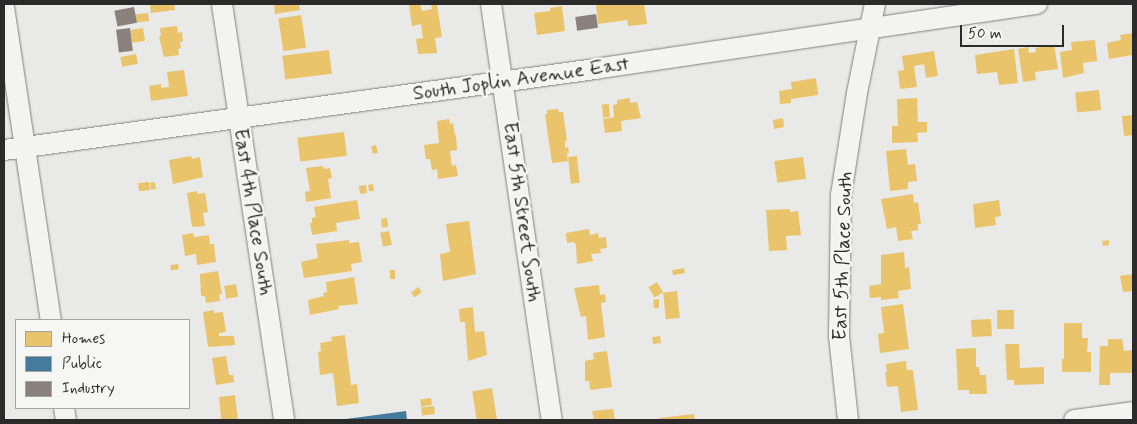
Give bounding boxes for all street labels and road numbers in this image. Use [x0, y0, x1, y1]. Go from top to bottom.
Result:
street label: South Joplin Avenue East [417, 53, 625, 105]
street label: East 5th Street South [498, 121, 546, 303]
street label: East 4th Place South [228, 127, 278, 297]
street label: East 5th Place South [828, 172, 858, 340]

